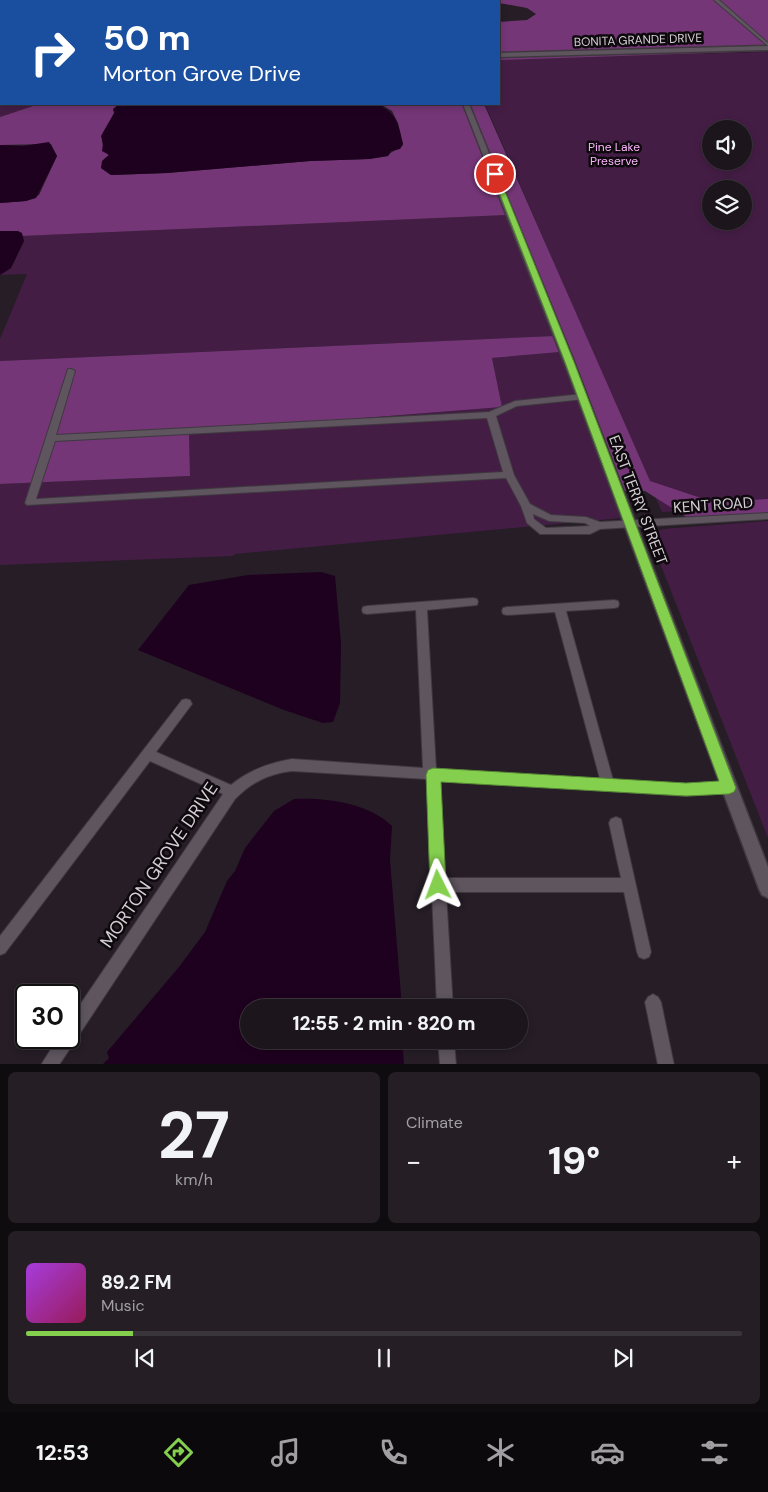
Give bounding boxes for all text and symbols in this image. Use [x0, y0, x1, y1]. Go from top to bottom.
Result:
text: 50 m [103, 15, 191, 61]
icon: right [20, 20, 85, 85]
street label: BONITA GRANDE DRIVE [574, 30, 703, 50]
text: Morton Grove Drive [103, 59, 301, 88]
map controls [702, 120, 752, 230]
button: sound [702, 120, 752, 170]
park label: Pine Lake Preserve [588, 139, 640, 169]
pin [474, 153, 516, 195]
icon: arrive [481, 160, 509, 188]
button: layers [702, 180, 752, 230]
street label: EAST TERRY STREET [604, 432, 672, 568]
street label: KENT ROAD [672, 492, 754, 518]
street label: MORTON GROVE DRIVE [95, 778, 223, 952]
position arrow [411, 858, 463, 910]
speed limit sign: 30 [15, 984, 80, 1049]
text: 12:55 · 2 min · 820 m [292, 1011, 476, 1036]
text: 27 [158, 1094, 230, 1178]
text: Climate [406, 1112, 463, 1133]
text: 19° [548, 1136, 600, 1186]
text: − [406, 1143, 421, 1180]
text: + [727, 1143, 742, 1180]
text: km/h [175, 1169, 213, 1190]
text: 89.2 FM [101, 1270, 172, 1295]
text: Music [101, 1295, 145, 1316]
icon: previous [131, 1344, 159, 1372]
icon: pause [370, 1344, 398, 1372]
icon: next [609, 1344, 637, 1372]
icon: directions [161, 1435, 196, 1470]
icon: music [268, 1435, 303, 1470]
icon: phone [376, 1435, 411, 1470]
icon: climate [483, 1435, 518, 1470]
icon: car [590, 1435, 625, 1470]
icon: filters [697, 1435, 732, 1470]
text: 12:53 [36, 1438, 89, 1467]

